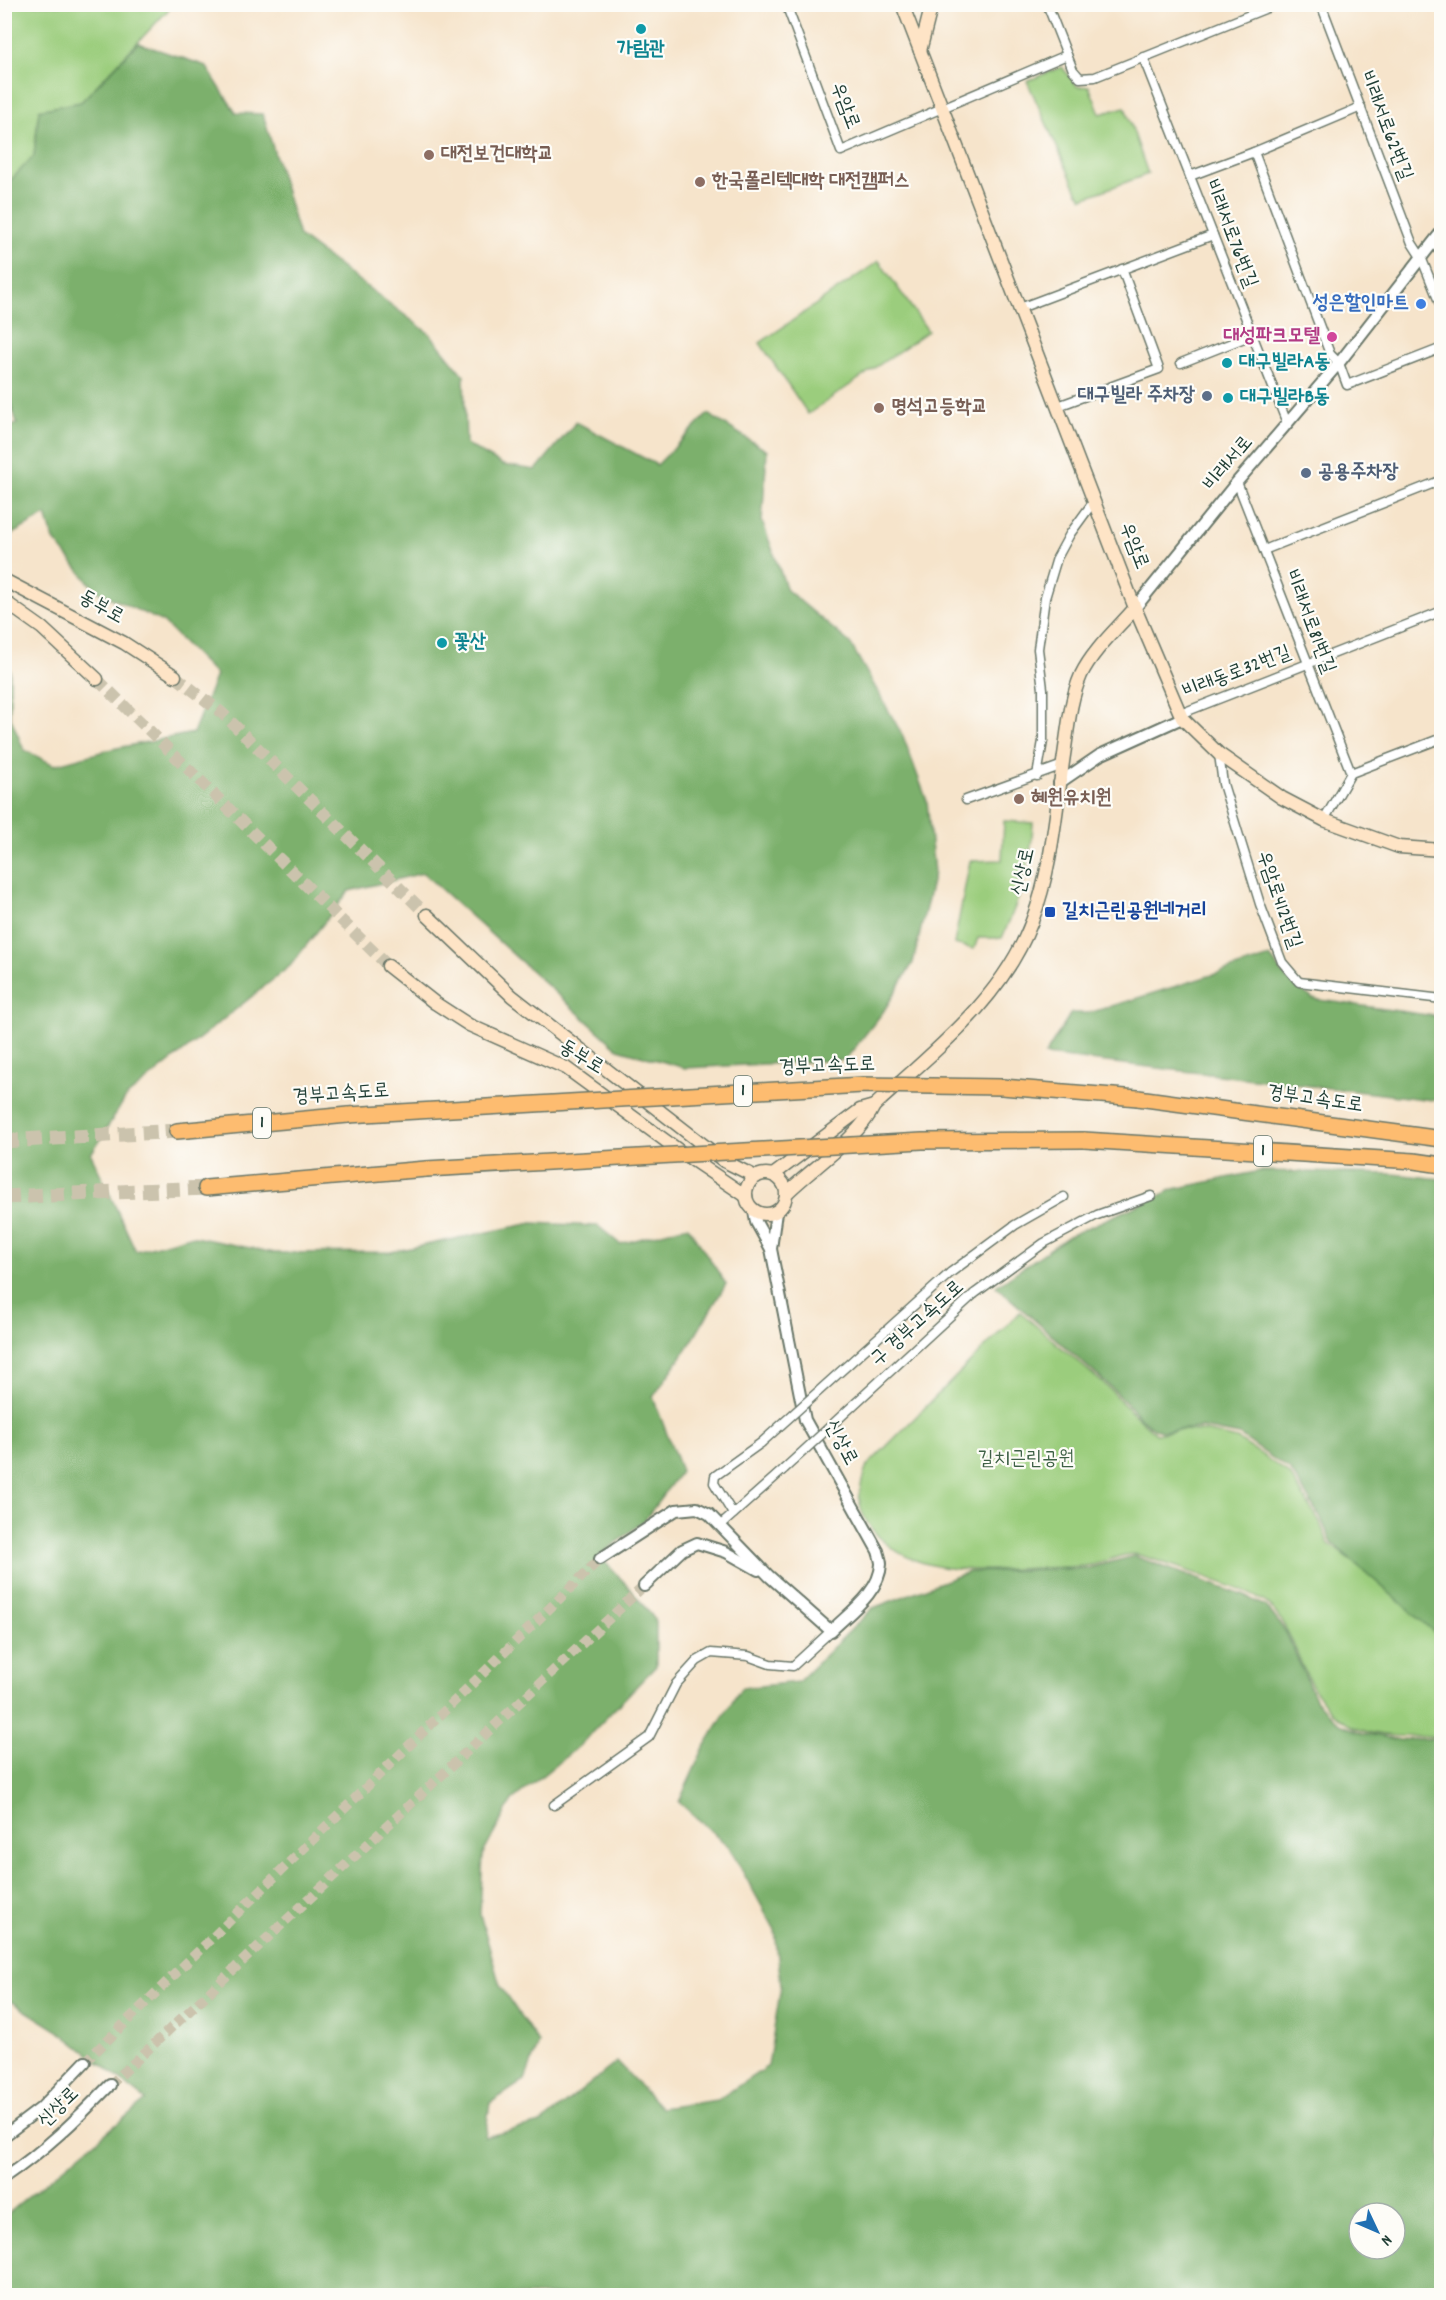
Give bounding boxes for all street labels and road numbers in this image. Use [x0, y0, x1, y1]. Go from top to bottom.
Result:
street label: 비래서로62번길 [1351, 67, 1419, 185]
street label: 우암로 [822, 78, 866, 134]
street label: 비래서로76번길 [1196, 176, 1264, 292]
street label: 비래서로 [1198, 430, 1260, 498]
street label: 우암로 [1111, 518, 1155, 574]
street label: 비래서로81번길 [1276, 566, 1342, 678]
street label: 동부로 [73, 584, 129, 632]
street label: 비래동로32번길 [1179, 639, 1295, 707]
street label: 신상로 [1005, 845, 1043, 899]
street label: 우암로412번길 [1248, 847, 1308, 953]
street label: 동부로 [553, 1034, 609, 1082]
street label: 경부고속도로 [778, 1051, 876, 1083]
road number: 1 [734, 1076, 752, 1106]
street label: 경부고속도로 [292, 1078, 390, 1112]
street label: 경부고속도로 [1265, 1079, 1365, 1121]
road number: 1 [253, 1108, 271, 1138]
road number: 1 [1254, 1136, 1272, 1166]
street label: 구 경부고속도로 [865, 1274, 971, 1374]
street label: 신상로 [816, 1415, 864, 1471]
street label: 신상로 [32, 2081, 86, 2135]

